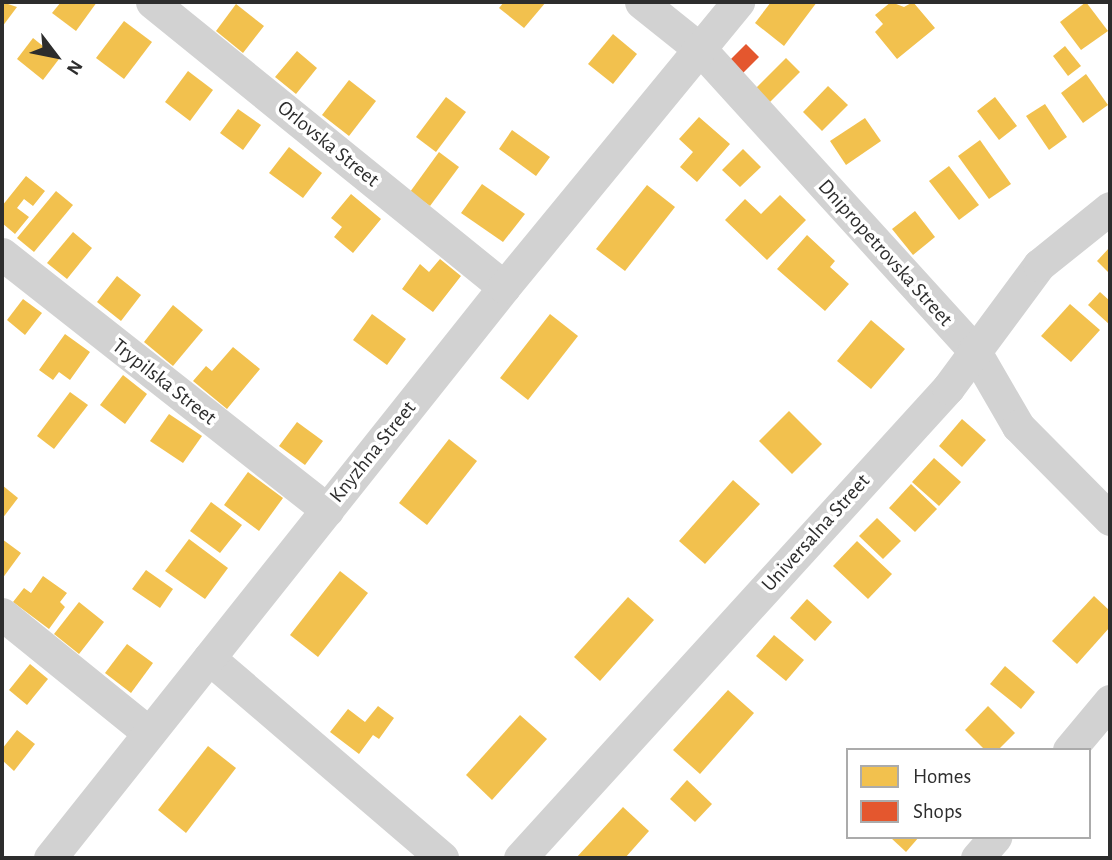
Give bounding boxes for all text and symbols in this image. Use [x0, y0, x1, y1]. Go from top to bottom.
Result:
north arrow [21, 21, 91, 91]
text: N [63, 57, 86, 78]
street label: Orlovska Street [272, 95, 384, 193]
street label: Dnipropetrovska Street [812, 174, 958, 332]
street label: Trypilska Street [107, 333, 221, 431]
street label: Knyzhna Street [324, 396, 422, 508]
street label: Universalna Street [757, 469, 875, 597]
legend [846, 748, 1091, 839]
text: Homes [913, 766, 971, 787]
text: Shops [913, 801, 962, 822]

